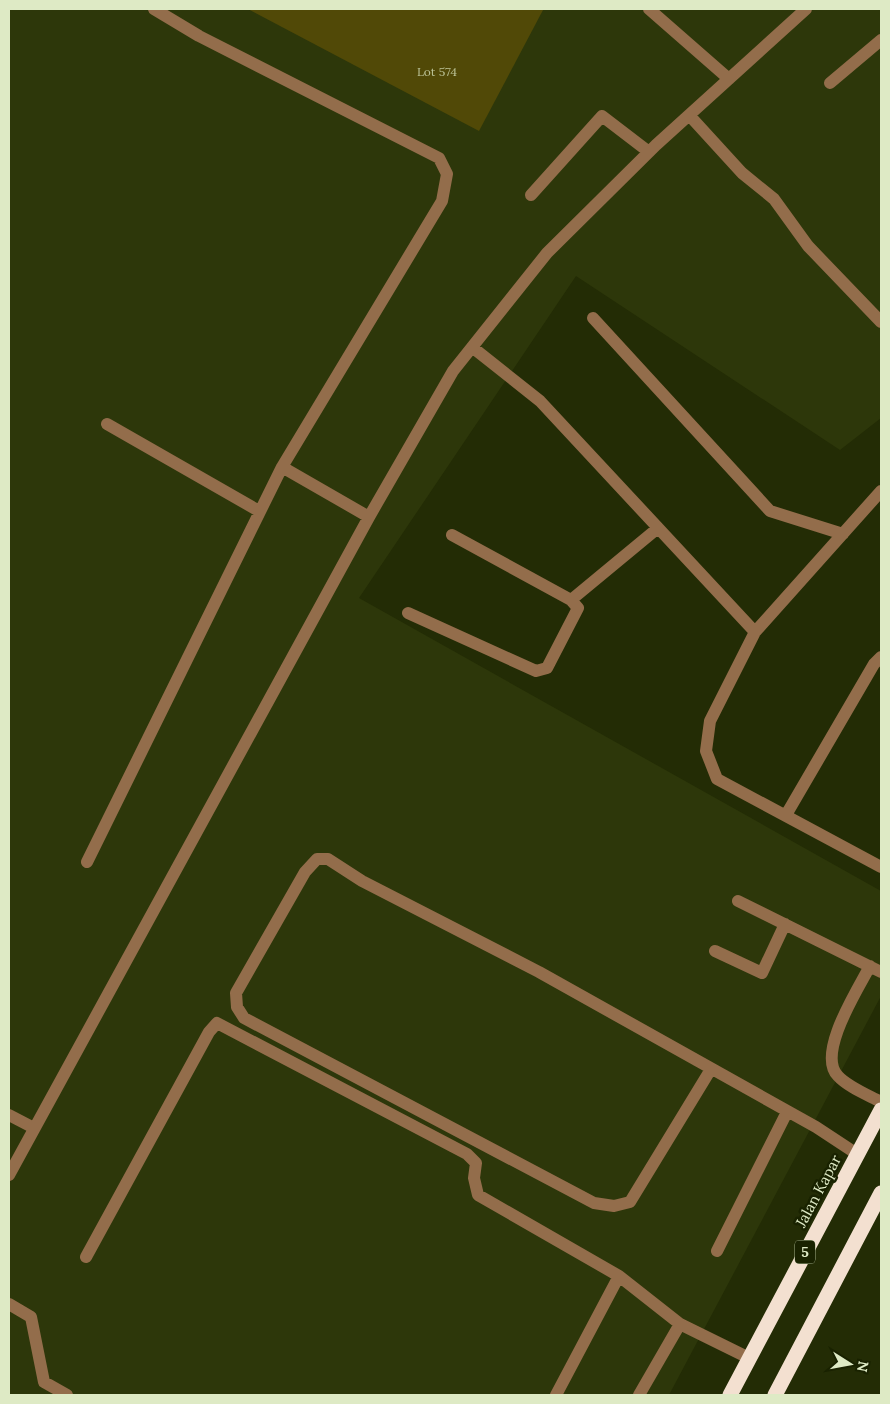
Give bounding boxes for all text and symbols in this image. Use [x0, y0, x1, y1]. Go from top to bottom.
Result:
house number: Lot 574 [417, 64, 458, 79]
street label: Jalan Kapar [791, 1151, 845, 1231]
road number: 5 [795, 1240, 815, 1264]
north arrow [825, 1339, 875, 1389]
text: N [853, 1359, 873, 1374]

